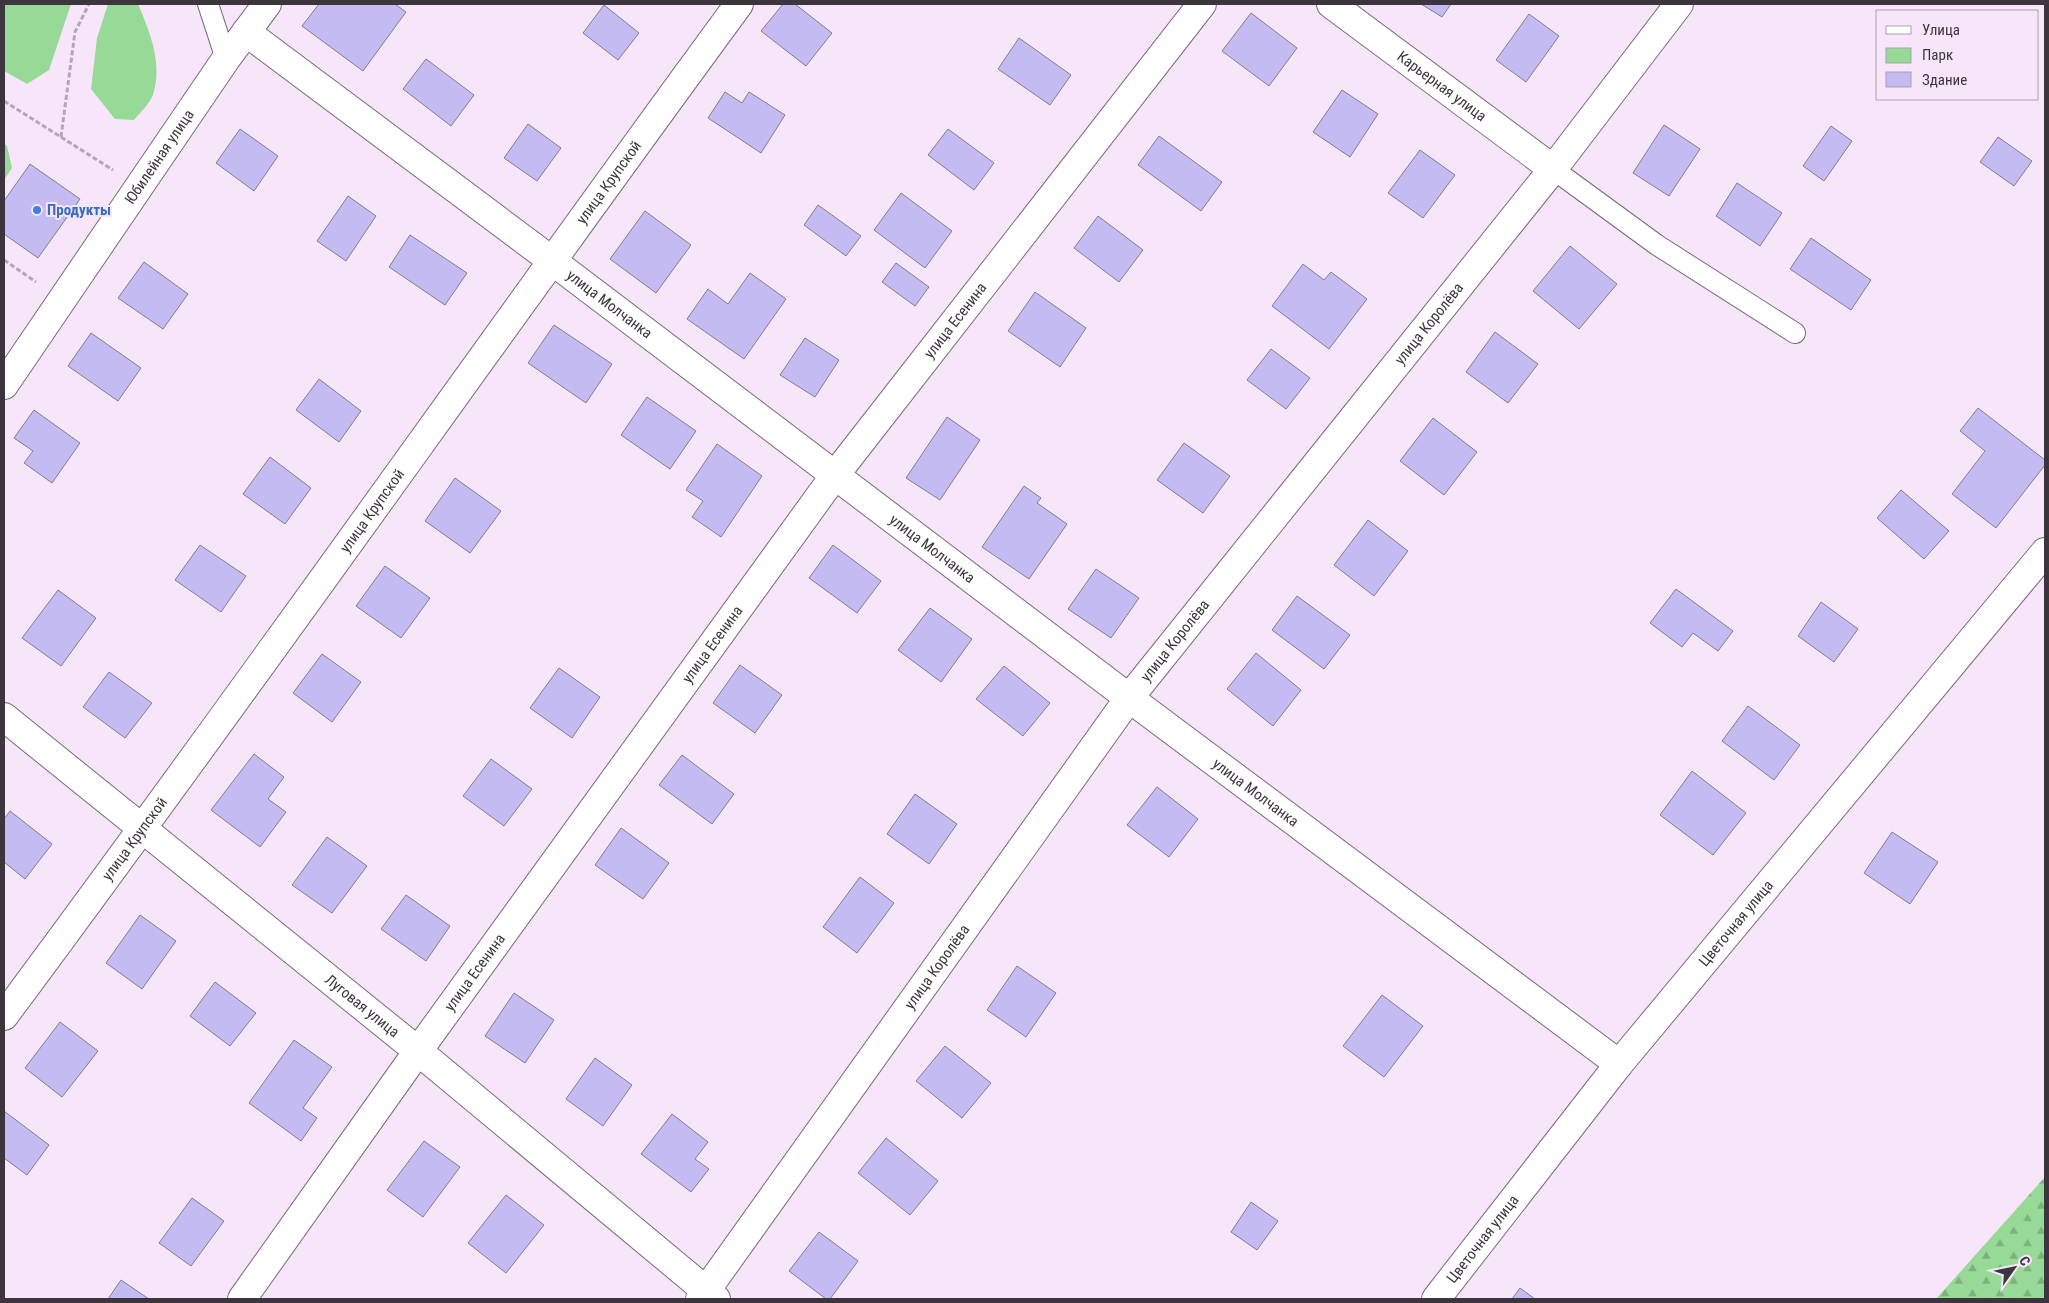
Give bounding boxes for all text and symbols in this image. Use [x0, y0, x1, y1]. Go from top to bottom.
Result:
legend [1876, 10, 2039, 100]
text: Улица [1922, 21, 1960, 39]
text: Парк [1922, 46, 1953, 64]
street label: Карьерная улица [1394, 47, 1490, 125]
text: Здание [1922, 71, 1967, 89]
street label: Юбилейная улица [121, 106, 198, 208]
street label: улица Крупской [573, 137, 645, 227]
place label: Продукты [47, 201, 111, 219]
marker: Продукты [31, 204, 43, 216]
street label: улица Молчанка [563, 266, 656, 342]
street label: улица Есенина [920, 279, 990, 362]
street label: улица Королёва [1391, 279, 1467, 368]
street label: улица Крупской [336, 466, 408, 556]
street label: улица Молчанка [886, 511, 978, 587]
street label: улица Королёва [1137, 596, 1213, 685]
street label: улица Есенина [678, 602, 746, 687]
street label: улица Молчанка [1209, 755, 1302, 830]
street label: улица Крупской [98, 794, 171, 884]
street label: Цветочная улица [1695, 876, 1777, 970]
street label: улица Королёва [901, 921, 973, 1013]
street label: улица Есенина [441, 930, 509, 1015]
street label: Луговая улица [321, 971, 403, 1041]
street label: Цветочная улица [1443, 1191, 1523, 1287]
north arrow [1989, 1243, 2039, 1293]
text: С [2016, 1253, 2034, 1269]

